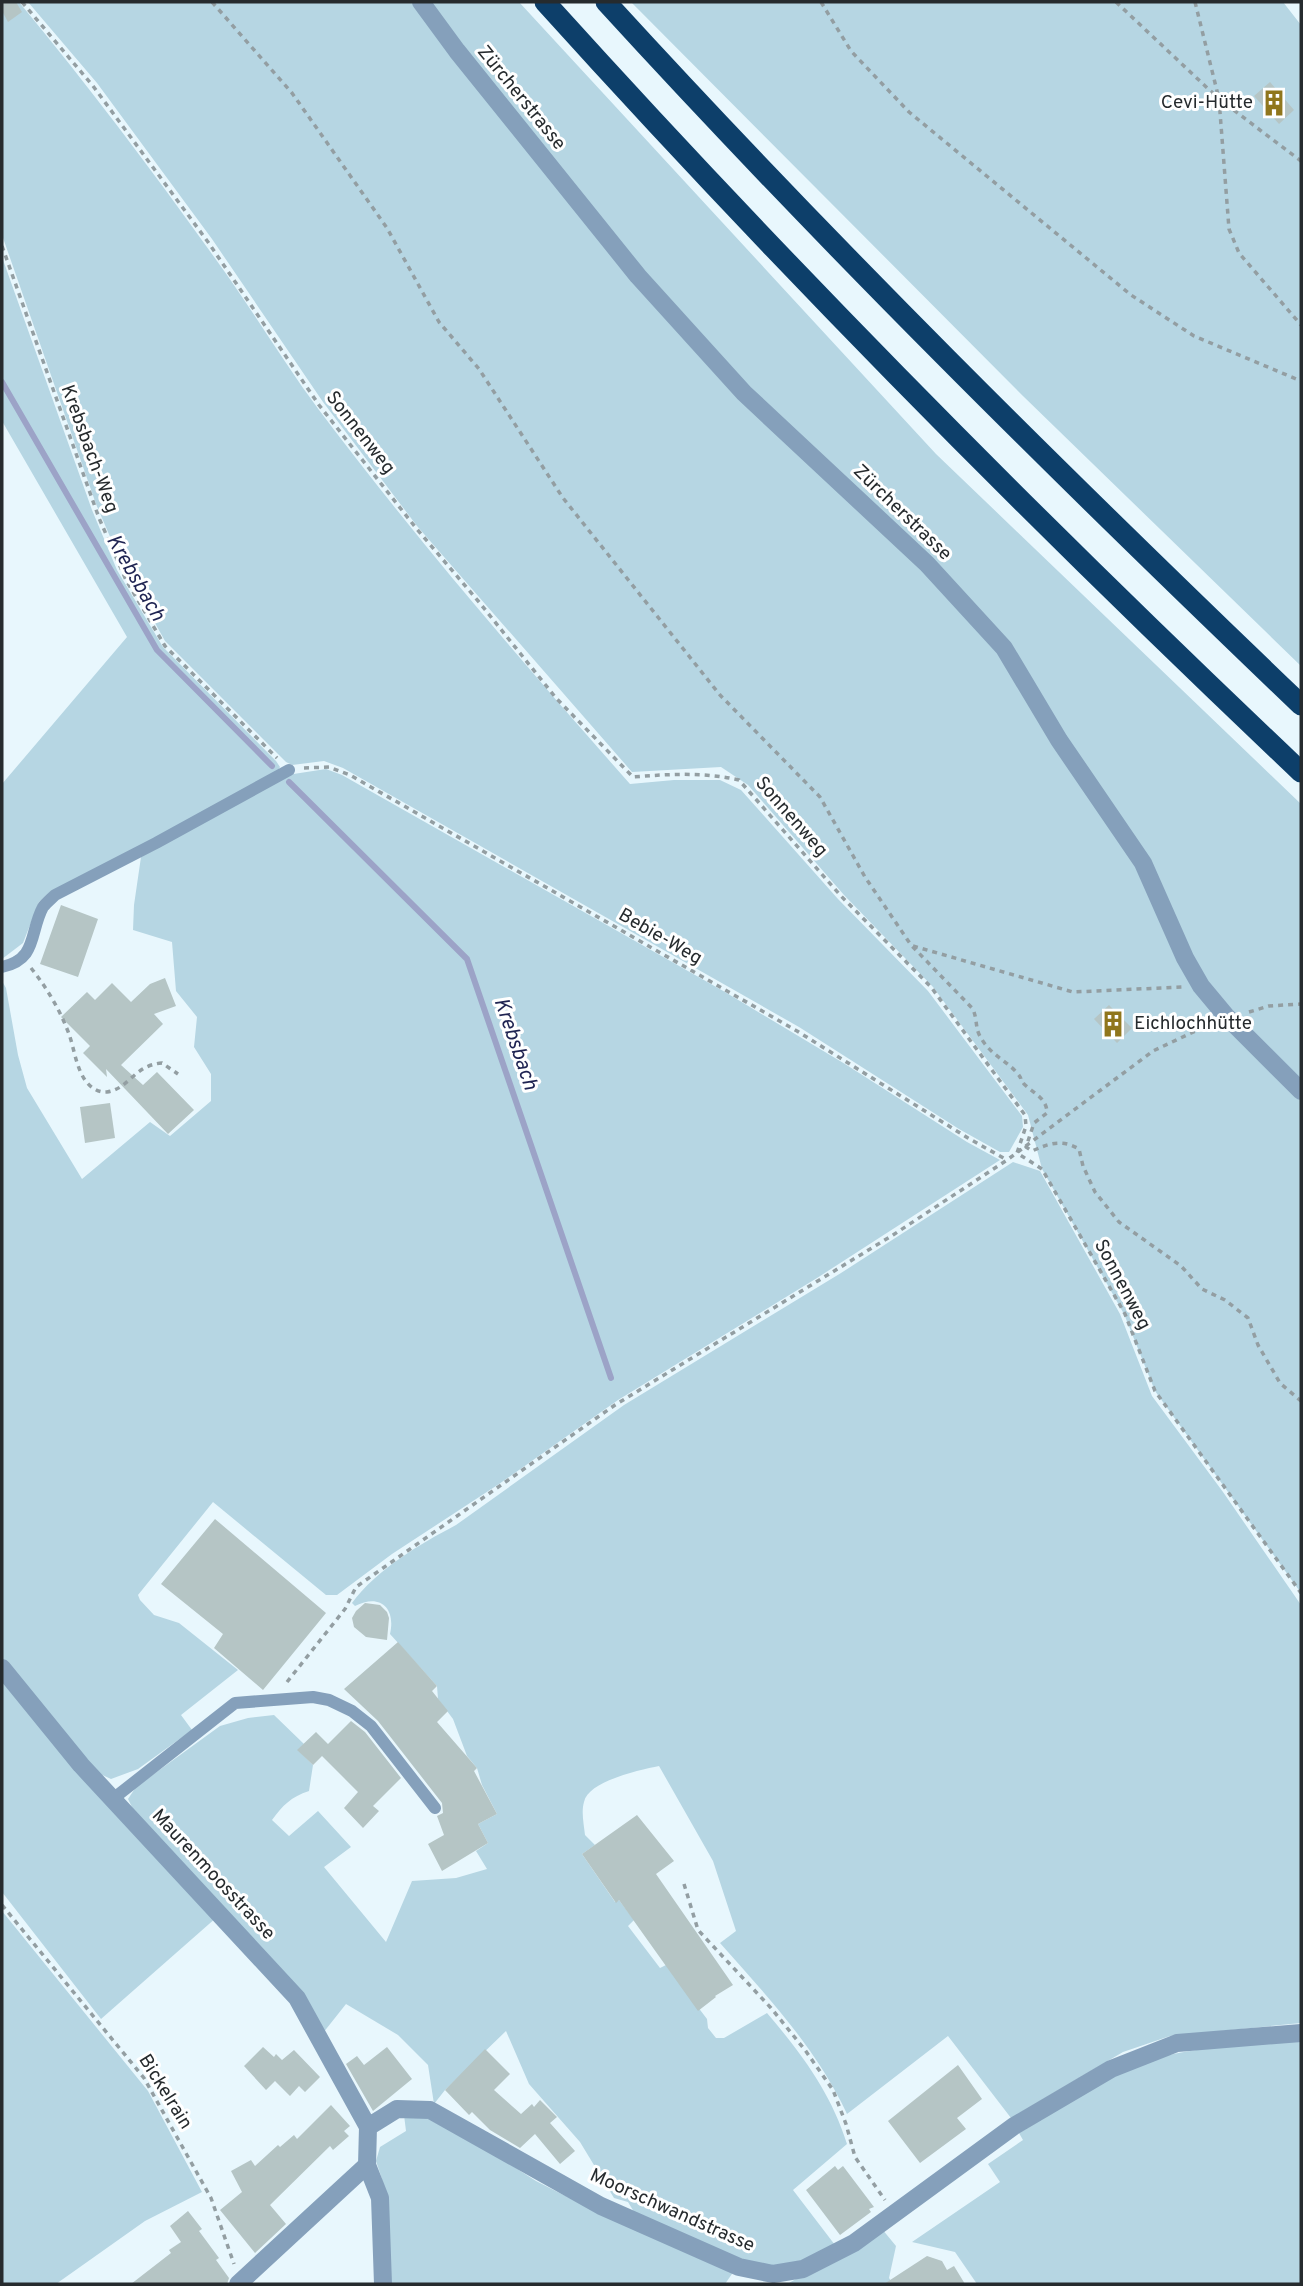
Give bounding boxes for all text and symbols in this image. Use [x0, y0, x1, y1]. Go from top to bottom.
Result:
street label: Zürcherstrasse [471, 41, 571, 155]
building icon: Cevi-Hütte [1259, 88, 1289, 118]
place label: Cevi-Hütte [1161, 91, 1253, 115]
street label: Krebsbach-Weg [55, 382, 123, 516]
street label: Sonnenweg [320, 387, 400, 479]
street label: Zürcherstrasse [848, 460, 956, 566]
water label: Krebsbach [99, 530, 171, 627]
street label: Sonnenweg [749, 772, 833, 862]
street label: Bebie-Weg [614, 903, 706, 971]
water label: Krebsbach [487, 994, 544, 1094]
building icon: Eichlochhütte [1098, 1009, 1128, 1039]
place label: Eichlochhütte [1134, 1012, 1252, 1036]
street label: Sonnenweg [1088, 1236, 1156, 1334]
street label: Maurenmoosstrasse [146, 1804, 280, 1946]
street label: Bickelrain [133, 2050, 197, 2134]
street label: Moorschwandstrasse [586, 2164, 758, 2258]

